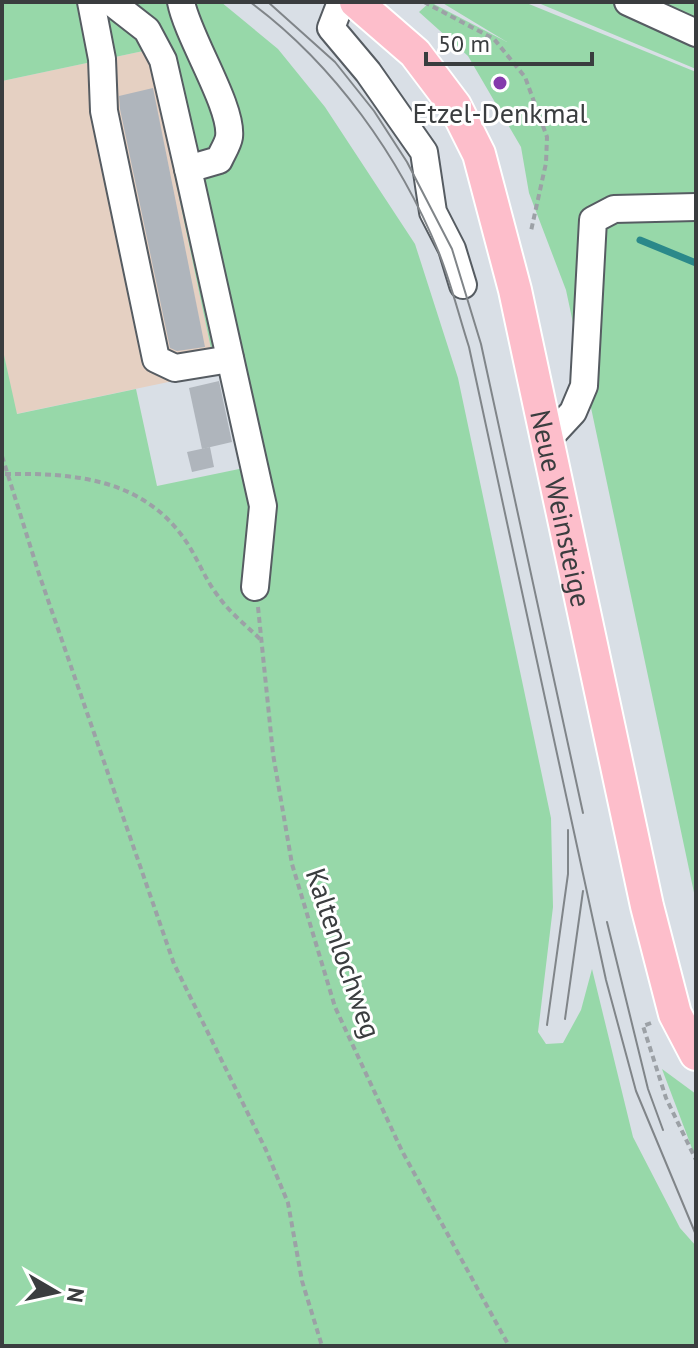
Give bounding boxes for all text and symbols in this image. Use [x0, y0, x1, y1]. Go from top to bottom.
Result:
scale bar [426, 16, 592, 66]
text: 50 m [438, 28, 490, 59]
marker: Etzel-Denkmal [491, 74, 509, 92]
place label: Etzel-Denkmal [412, 94, 588, 131]
street label: Neue Weinsteige [523, 406, 601, 610]
street label: Kaltenlochweg [298, 863, 390, 1043]
north arrow [16, 1252, 96, 1332]
text: N [61, 1286, 91, 1304]

